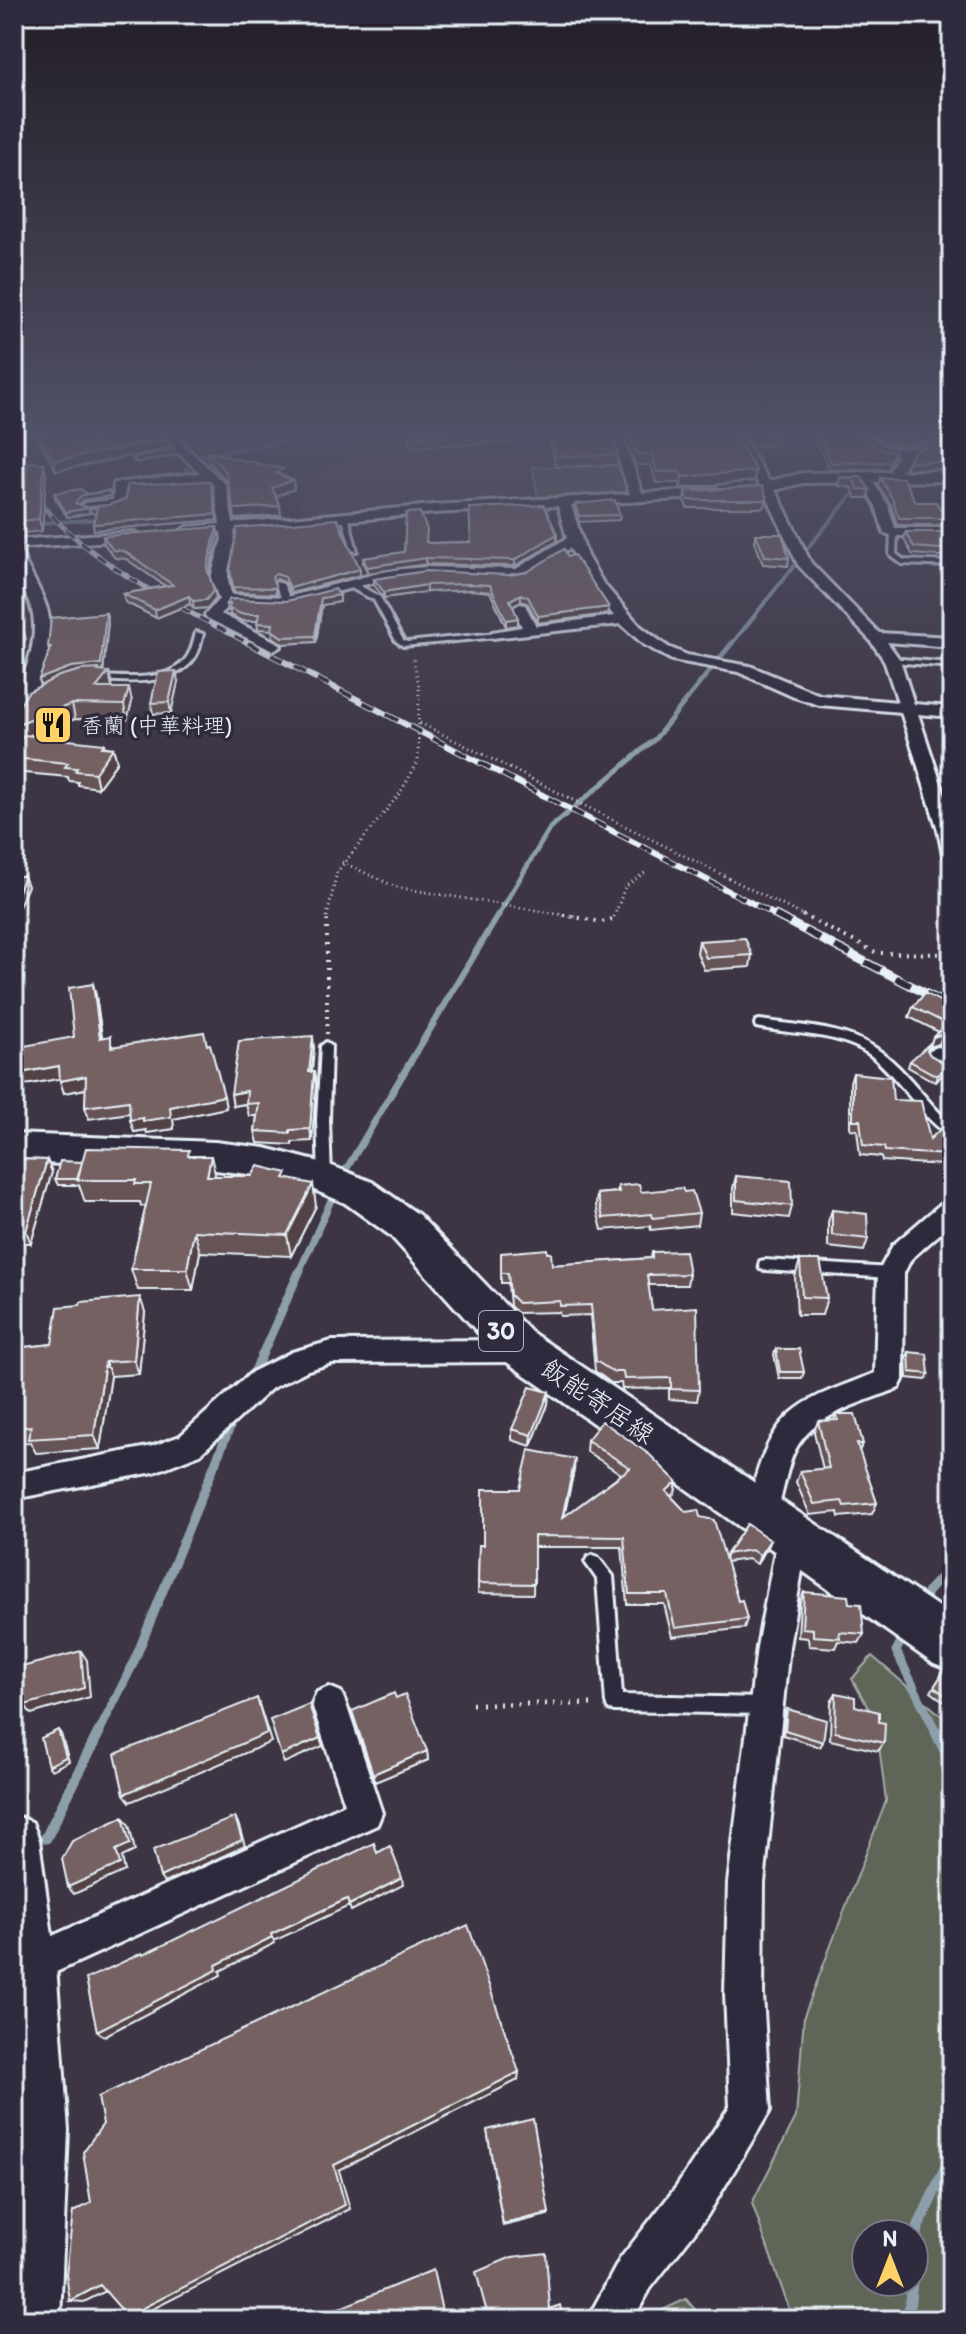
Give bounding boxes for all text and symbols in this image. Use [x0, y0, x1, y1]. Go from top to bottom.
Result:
restaurant icon: 香蘭 (中華料理) [32, 704, 74, 746]
place label: 香蘭 (中華料理) [81, 712, 232, 739]
road number: 30 [479, 1311, 523, 1351]
street label: 飯能寄居線 [535, 1351, 661, 1451]
north arrow [850, 2218, 930, 2298]
text: N [883, 2225, 897, 2252]

